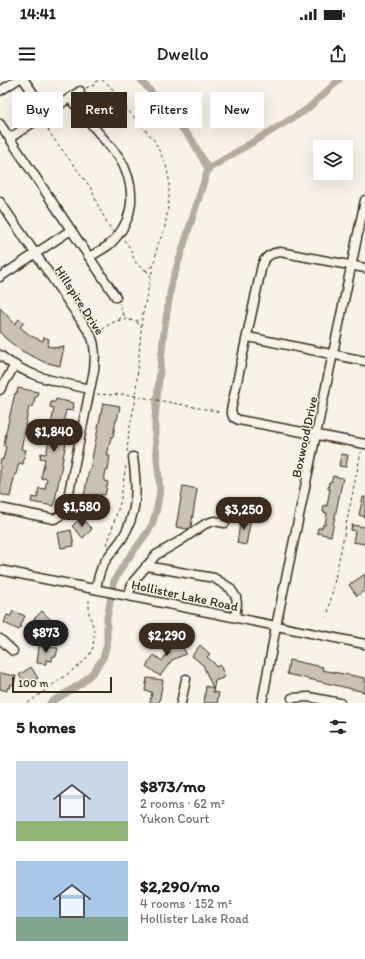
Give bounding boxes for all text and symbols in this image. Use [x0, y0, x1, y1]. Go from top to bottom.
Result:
text: 14:41 [20, 5, 56, 23]
icon: menu [16, 43, 38, 65]
text: Dwello [156, 43, 209, 65]
icon: share [327, 43, 349, 65]
chip: Buy [12, 92, 63, 128]
chip: Rent [71, 92, 127, 128]
chip: Filters [135, 92, 202, 128]
chip: New [210, 92, 264, 128]
map controls [313, 140, 353, 180]
button: layers [313, 140, 353, 180]
street label: Hillspire Drive [52, 263, 107, 338]
street label: Boxwood Drive [289, 395, 320, 479]
pin: $1,840 [21, 419, 87, 453]
text: $1,840 [35, 424, 73, 439]
pin: $1,580 [49, 494, 115, 528]
pin: $3,250 [211, 497, 277, 531]
text: $1,580 [63, 499, 101, 514]
text: $3,250 [225, 502, 263, 517]
street label: Hollister Lake Road [130, 577, 240, 614]
pin: $873 [22, 620, 70, 654]
pin: $2,290 [134, 623, 200, 657]
text: $873 [32, 625, 60, 640]
text: $2,290 [148, 628, 186, 643]
scale bar [12, 675, 112, 694]
text: 100 m [18, 677, 48, 690]
icon: filters [327, 716, 349, 738]
text: 5 homes [16, 717, 76, 737]
text: $873/mo [140, 776, 206, 796]
icon: home [48, 777, 96, 825]
text: 2 rooms · 62 m² [140, 796, 225, 811]
text: Yukon Court [140, 811, 210, 826]
text: $2,290/mo [140, 876, 220, 896]
icon: home [48, 877, 96, 925]
text: 4 rooms · 152 m² [140, 896, 232, 911]
text: Hollister Lake Road [140, 911, 249, 926]

